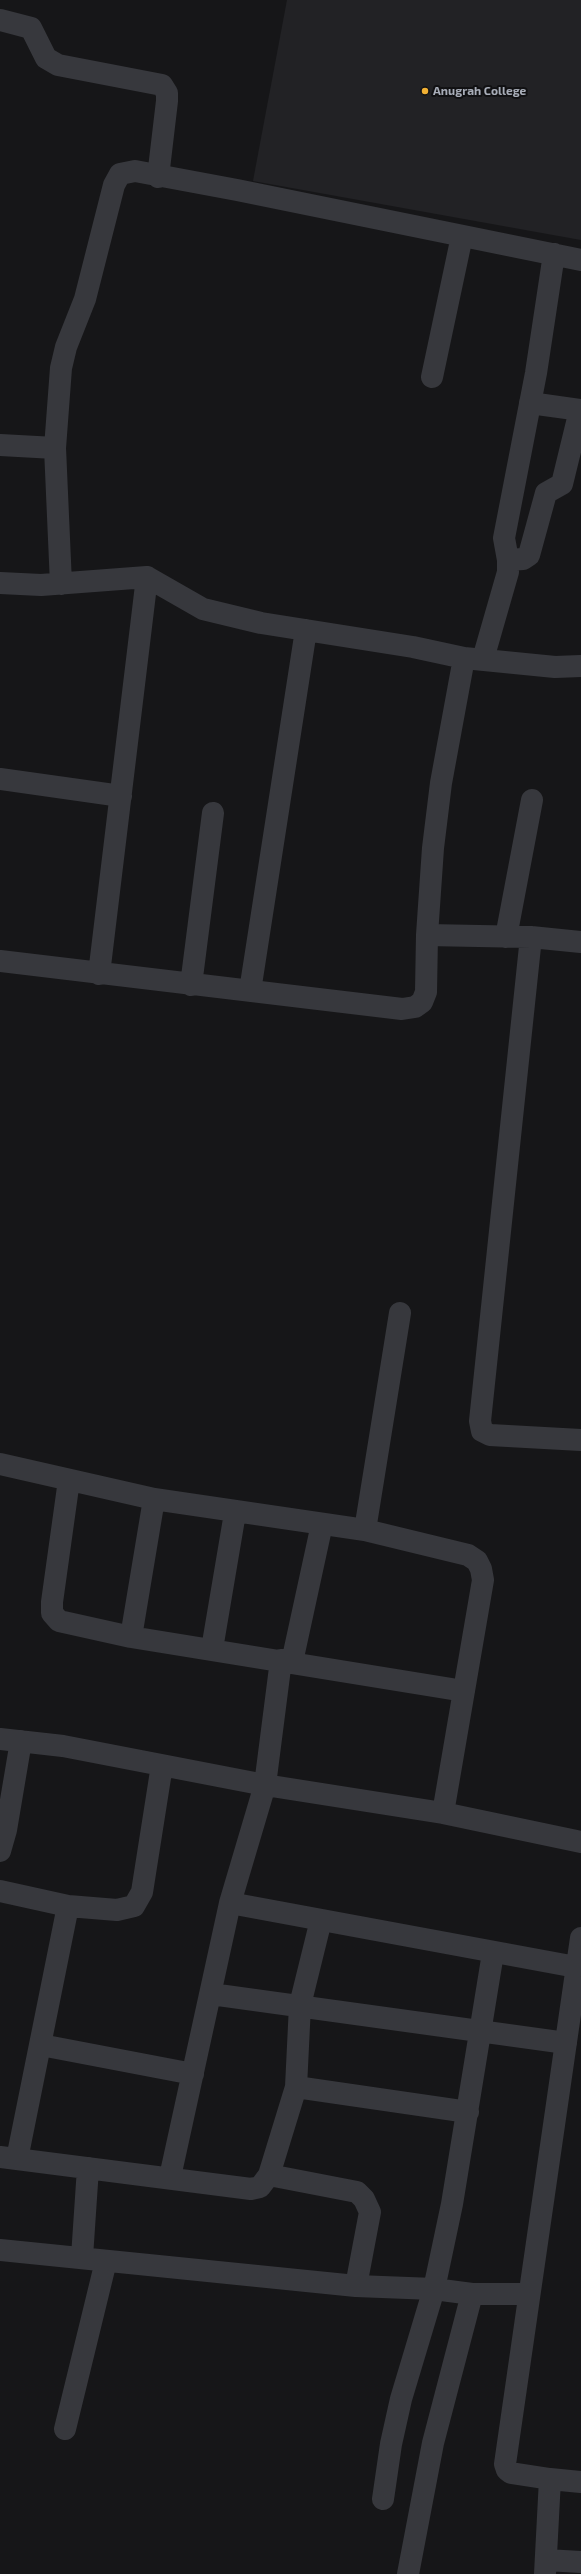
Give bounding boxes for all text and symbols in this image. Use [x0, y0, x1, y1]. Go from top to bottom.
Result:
place label: Anugrah College [433, 84, 526, 98]
marker: Anugrah College [420, 86, 430, 96]

